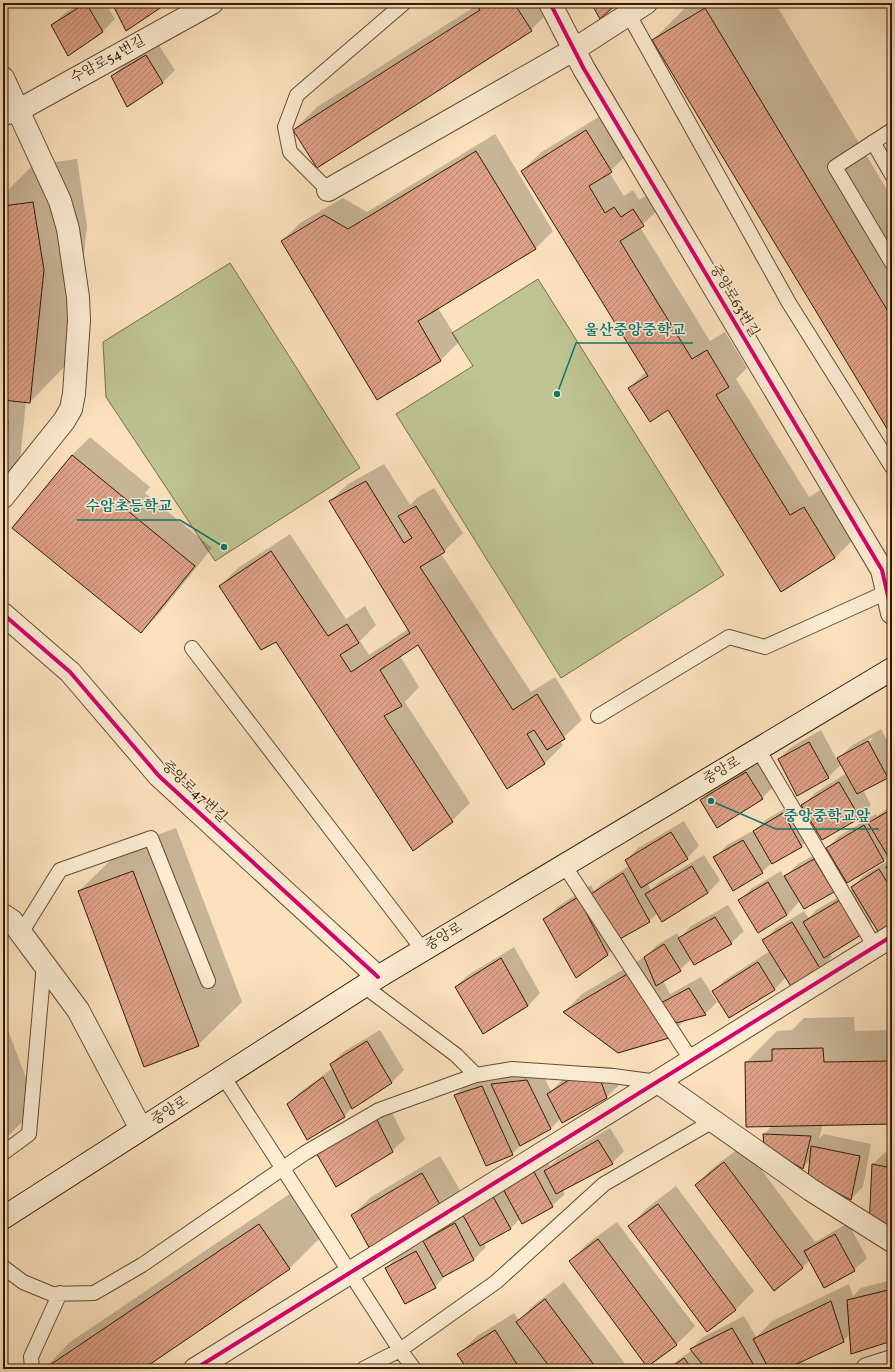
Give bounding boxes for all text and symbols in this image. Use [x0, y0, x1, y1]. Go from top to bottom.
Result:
street label: 수암로54번길 [67, 32, 149, 88]
street label: 중앙로63번길 [705, 261, 763, 341]
callout: 울산중앙중학교 [576, 316, 693, 343]
text: 울산중앙중학교 [584, 321, 686, 342]
callout: 수암초등학교 [77, 493, 180, 520]
text: 수암초등학교 [86, 497, 173, 518]
street label: 중앙로 [700, 752, 745, 790]
street label: 중앙로47번길 [157, 757, 231, 827]
callout: 중앙중학교앞 [776, 802, 879, 829]
text: 중앙중학교앞 [784, 807, 871, 828]
street label: 중앙로 [422, 918, 467, 956]
street label: 중앙로 [148, 1092, 193, 1130]

